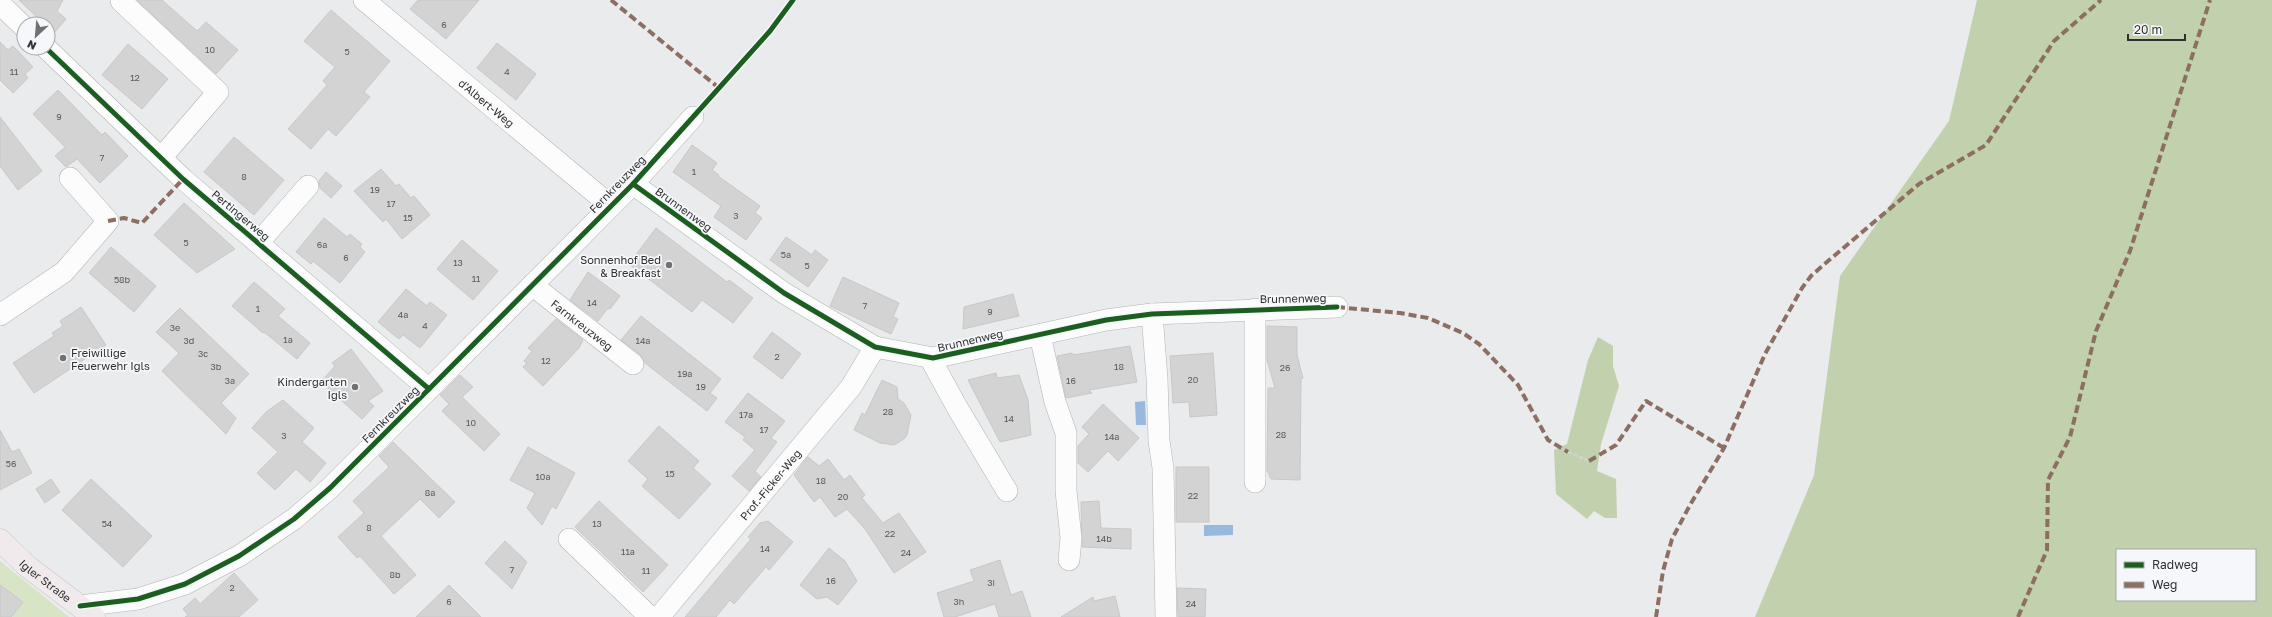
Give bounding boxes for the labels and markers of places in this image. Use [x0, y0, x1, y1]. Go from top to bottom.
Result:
place label: Sonnenhof Bed & Breakfast [580, 253, 661, 279]
marker: Sonnenhof Bed & Breakfast [664, 260, 674, 270]
place label: Freiwillige Feuerwehr Igls [71, 346, 150, 372]
marker: Freiwillige Feuerwehr Igls [58, 353, 68, 363]
place label: Kindergarten Igls [277, 375, 347, 401]
marker: Kindergarten Igls [350, 382, 360, 392]

